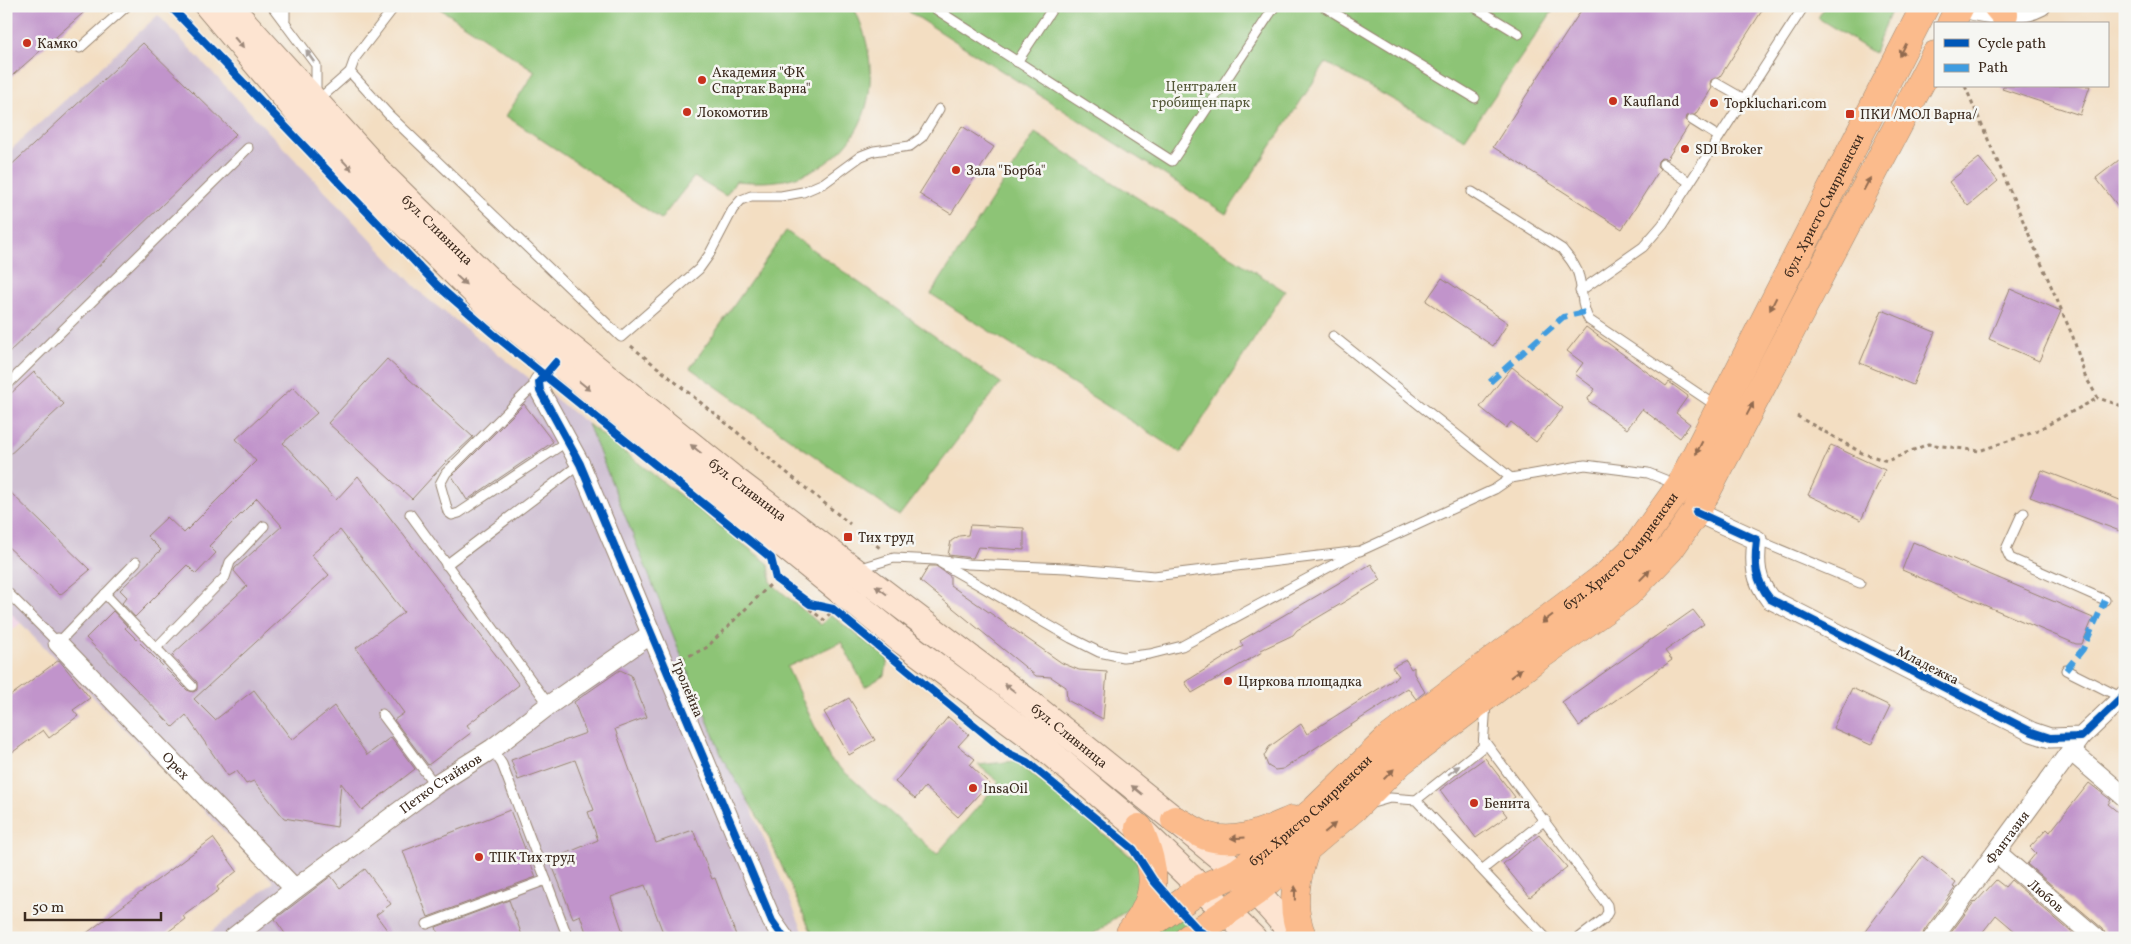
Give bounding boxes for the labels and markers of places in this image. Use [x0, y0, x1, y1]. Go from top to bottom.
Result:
place label: Камко [37, 35, 78, 54]
marker: Камко [21, 37, 33, 49]
place label: Академия "ФК Спартак Варна" [712, 64, 811, 99]
marker: Академия "ФК Спартак Варна" [696, 74, 708, 86]
place label: Kaufland [1623, 93, 1679, 112]
marker: Kaufland [1607, 95, 1619, 107]
place label: Topkluchari.com [1724, 95, 1827, 114]
marker: Topkluchari.com [1708, 97, 1720, 109]
place label: Локомотив [697, 104, 768, 123]
marker: Локомотив [681, 106, 693, 118]
place label: ПКИ /МОЛ Варна/ [1860, 106, 1977, 125]
marker: ПКИ /МОЛ Варна/ [1844, 108, 1856, 120]
place label: SDI Broker [1695, 141, 1763, 160]
marker: SDI Broker [1679, 143, 1691, 155]
place label: Зала "Борба" [966, 162, 1045, 181]
marker: Зала "Борба" [950, 164, 962, 176]
place label: Тих труд [858, 529, 914, 548]
marker: Тих труд [842, 531, 854, 543]
place label: Циркова площадка [1238, 673, 1362, 692]
marker: Циркова площадка [1222, 675, 1234, 687]
place label: InsaOil [983, 780, 1028, 799]
marker: InsaOil [967, 782, 979, 794]
place label: Бенита [1484, 795, 1530, 814]
marker: Бенита [1468, 797, 1480, 809]
place label: ТПК Тих труд [489, 849, 575, 868]
marker: ТПК Тих труд [473, 851, 485, 863]

